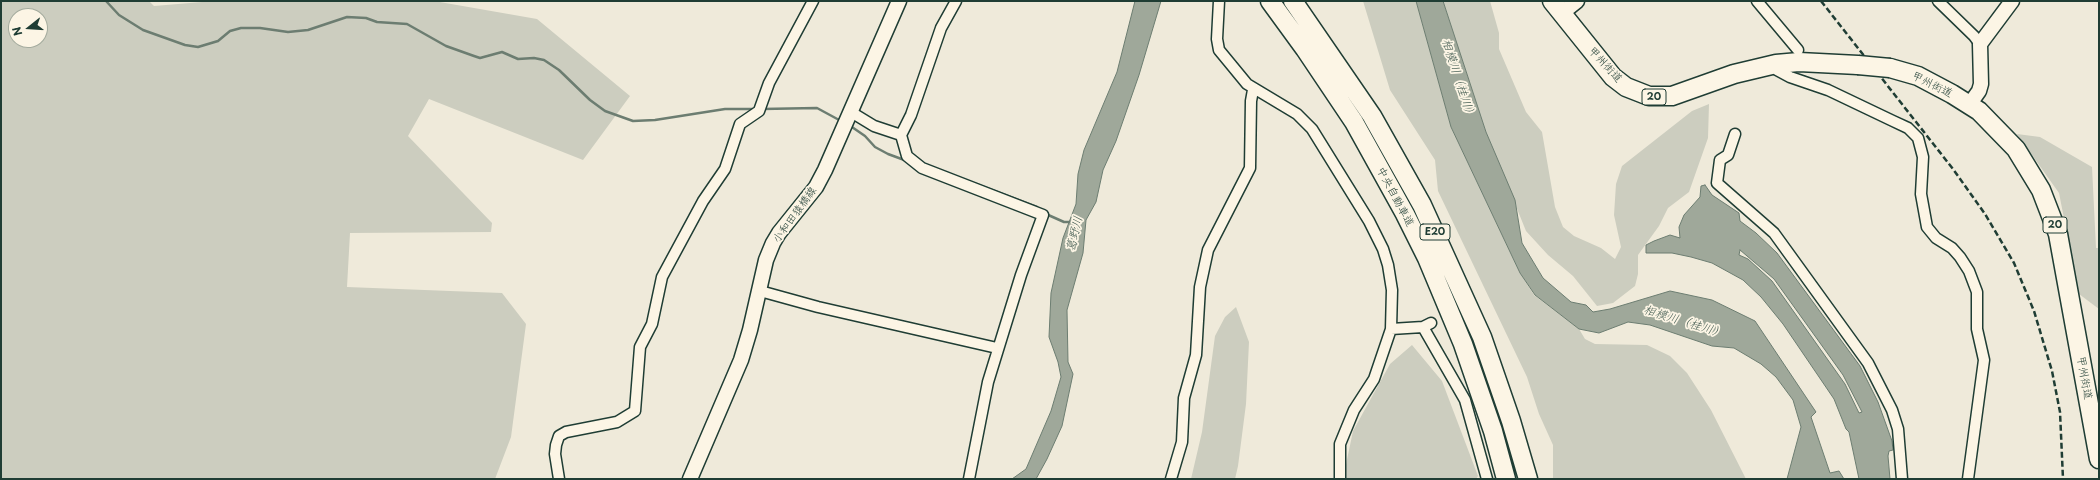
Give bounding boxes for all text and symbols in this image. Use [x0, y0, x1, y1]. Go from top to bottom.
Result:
north arrow [8, 8, 48, 48]
text: N [8, 25, 26, 38]
water label: 相模川（桂川） [1438, 37, 1478, 121]
street label: 甲州街道 [1585, 44, 1625, 86]
street label: 甲州街道 [1909, 69, 1955, 101]
road number: 20 [1642, 89, 1666, 105]
street label: 中央自動車道 [1374, 165, 1416, 229]
street label: 小和田猿橋線 [770, 184, 820, 246]
water label: 葛野川 [1064, 215, 1086, 253]
road number: 20 [2043, 217, 2067, 233]
road number: E20 [1420, 224, 1450, 240]
water label: 相模川（桂川） [1642, 303, 1726, 341]
street label: 甲州街道 [2074, 355, 2094, 401]

